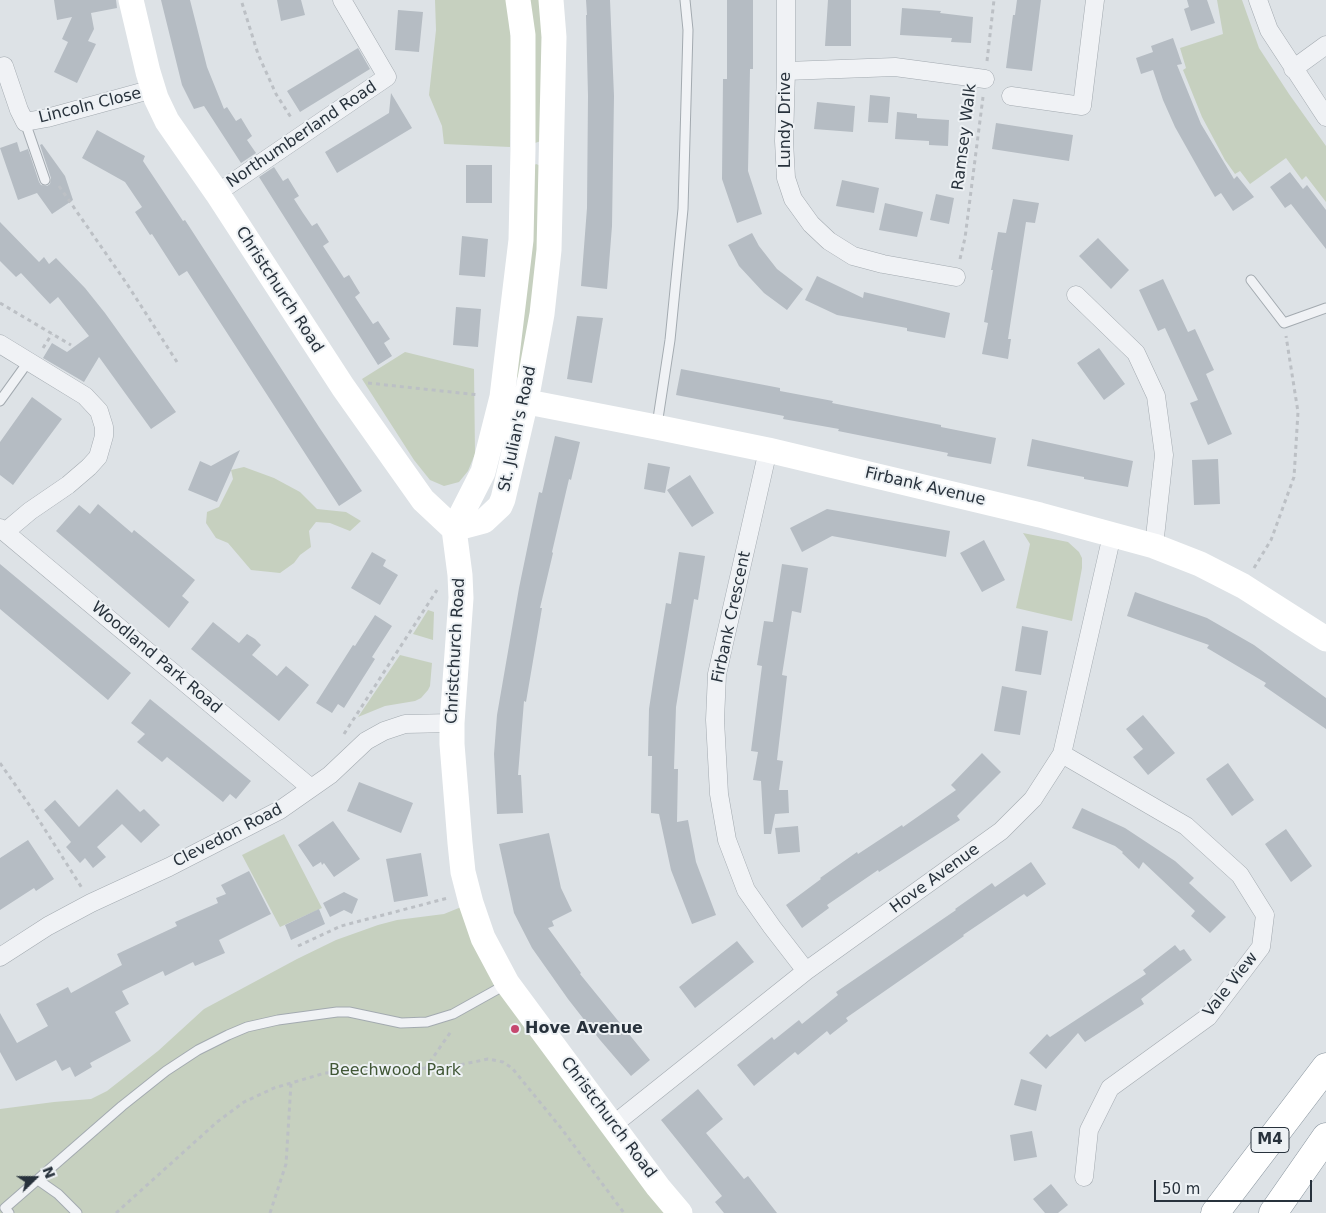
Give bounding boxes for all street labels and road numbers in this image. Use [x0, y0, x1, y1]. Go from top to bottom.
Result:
street label: Lundy Drive [776, 72, 796, 168]
street label: Northumberland Road [223, 78, 381, 192]
street label: Ramsey Walk [949, 83, 981, 191]
street label: Lincoln Close [37, 84, 143, 128]
street label: Christchurch Road [231, 223, 327, 357]
street label: St. Julian's Road [495, 364, 541, 494]
street label: Firbank Avenue [863, 464, 987, 510]
street label: Firbank Crescent [709, 549, 755, 685]
street label: Christchurch Road [443, 577, 469, 725]
street label: Woodland Park Road [87, 598, 225, 718]
street label: Clevedon Road [170, 800, 286, 872]
street label: Hove Avenue [887, 840, 983, 918]
street label: Vale View [1200, 949, 1262, 1021]
street label: Christchurch Road [556, 1054, 660, 1182]
road number: M4 [1251, 1128, 1289, 1152]

